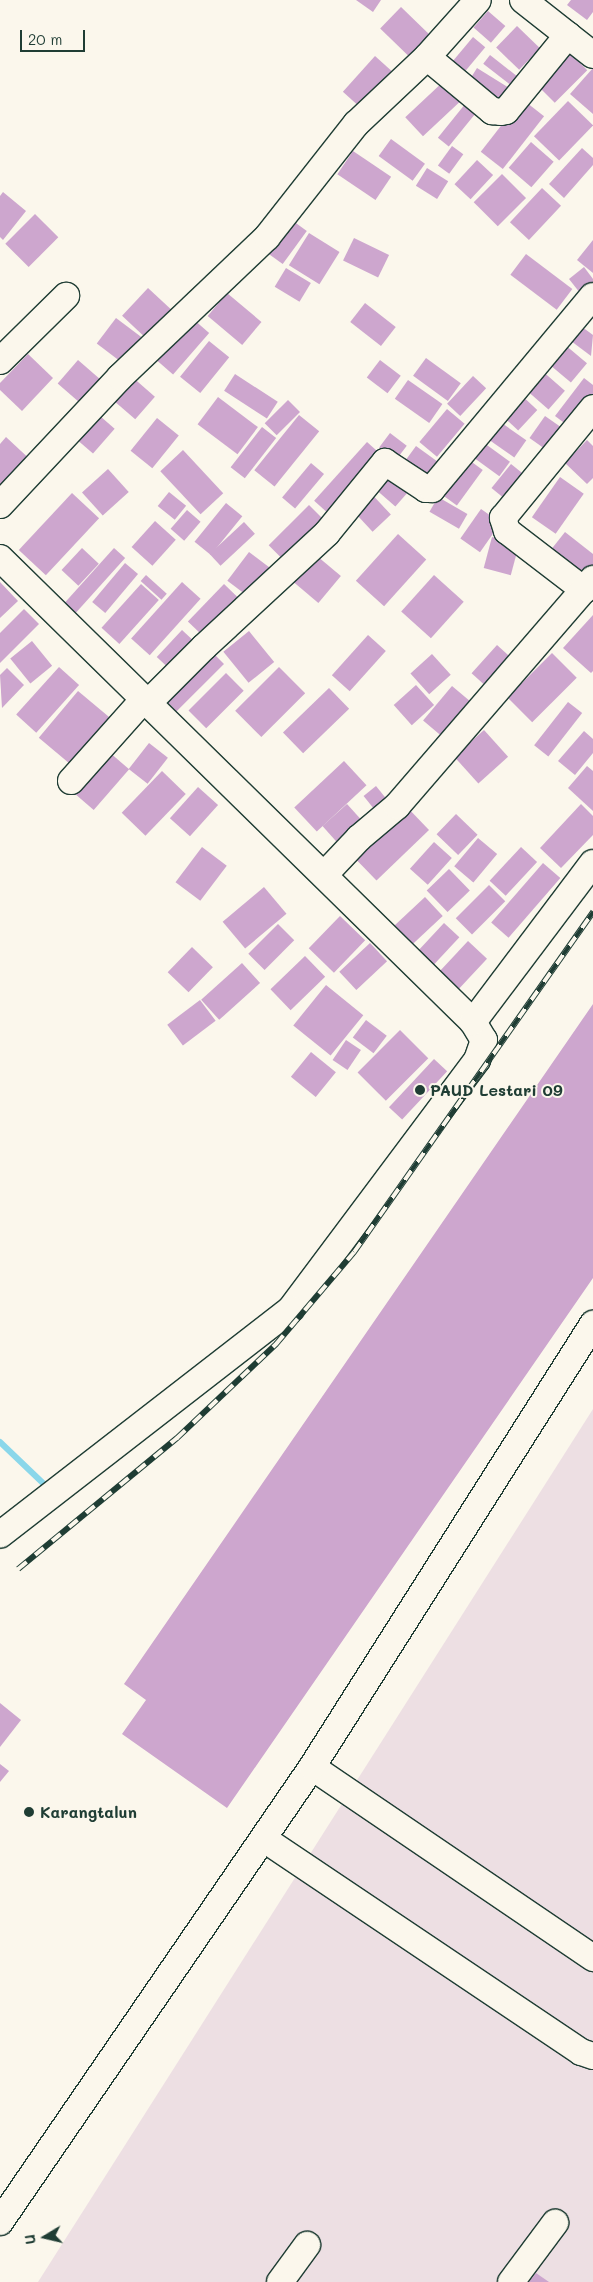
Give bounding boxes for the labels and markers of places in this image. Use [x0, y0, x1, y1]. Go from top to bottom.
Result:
place label: PAUD Lestari 09 [430, 1080, 563, 1100]
marker: PAUD Lestari 09 [414, 1084, 426, 1096]
place label: Karangtalun [40, 1802, 137, 1822]
marker: Karangtalun [22, 1805, 36, 1819]

